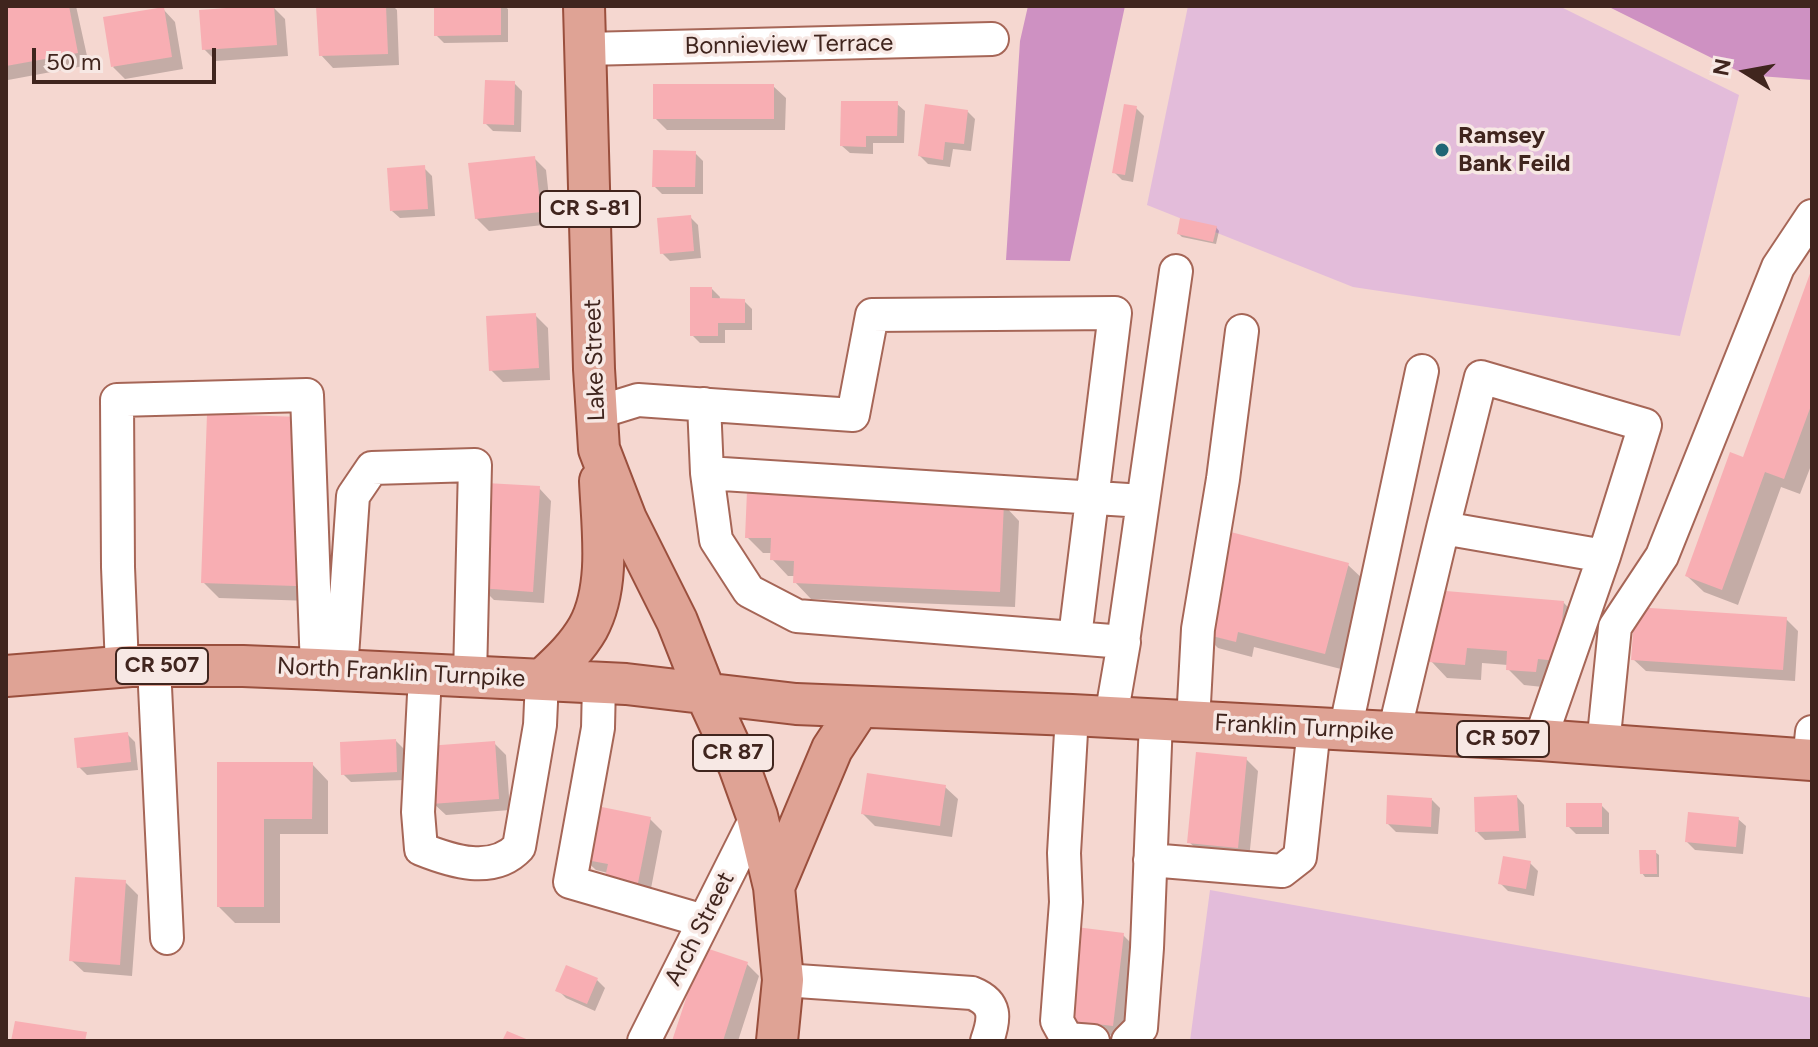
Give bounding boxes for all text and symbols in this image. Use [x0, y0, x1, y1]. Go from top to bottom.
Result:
street label: Bonnieview Terrace [684, 29, 894, 61]
scale bar [36, 32, 220, 82]
north arrow [1706, 32, 1786, 112]
text: 50 m [46, 47, 102, 76]
text: N [1707, 56, 1737, 78]
place label: Ramsey Bank Feild [1458, 122, 1571, 178]
marker: Ramsey Bank Feild [1433, 141, 1451, 159]
road number: CR S-81 [540, 191, 640, 227]
street label: Lake Street [578, 298, 612, 422]
road number: CR 507 [116, 648, 208, 684]
street label: North Franklin Turnpike [276, 652, 526, 694]
street label: Franklin Turnpike [1214, 709, 1394, 747]
road number: CR 507 [1457, 721, 1549, 757]
road number: CR 87 [693, 735, 773, 771]
street label: Arch Street [659, 867, 741, 991]

